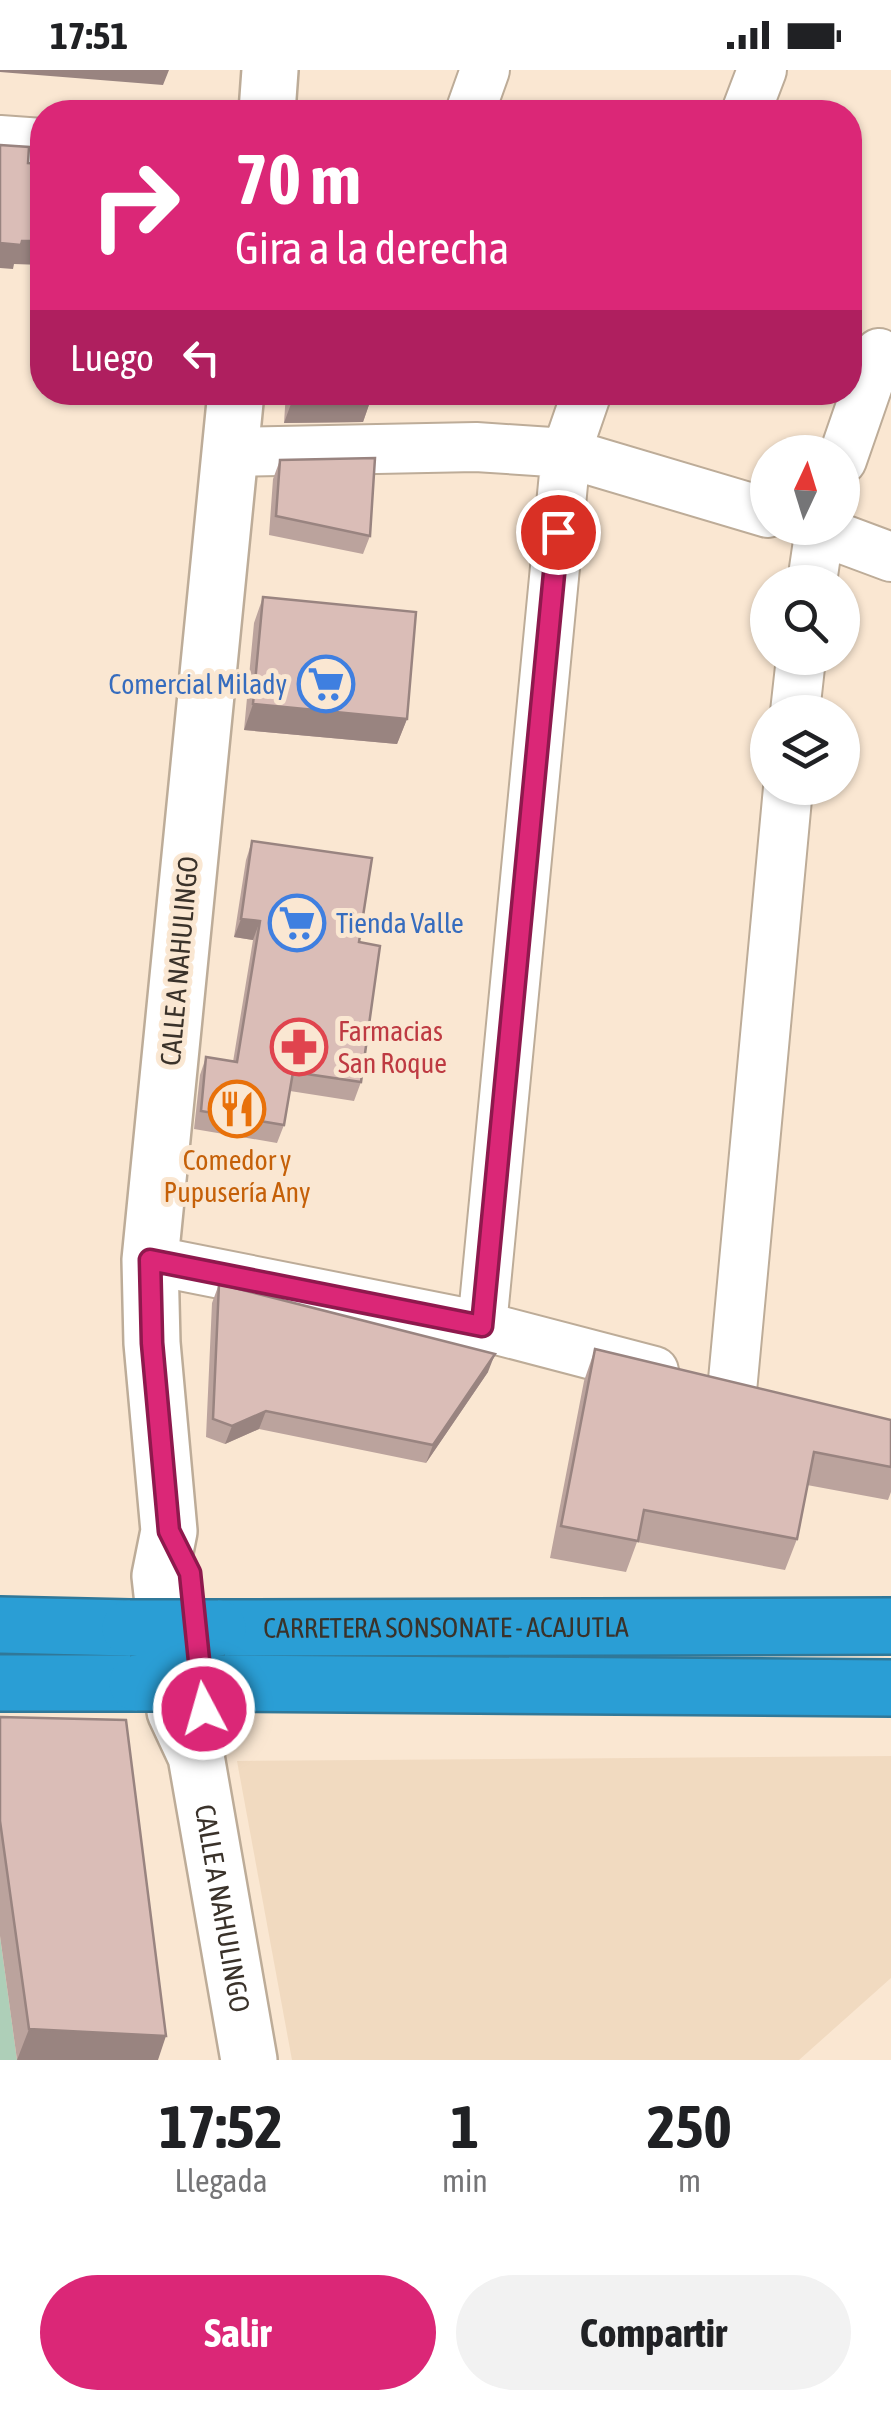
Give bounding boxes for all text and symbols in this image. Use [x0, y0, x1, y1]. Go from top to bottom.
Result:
text: 17:51 [50, 14, 128, 57]
text: 70 m [235, 139, 361, 219]
icon: right [70, 140, 200, 270]
text: Gira a la derecha [235, 222, 509, 274]
icon: left [174, 330, 229, 385]
text: Luego [70, 336, 154, 379]
north arrow [750, 435, 860, 545]
map controls [750, 435, 860, 805]
pin [516, 490, 601, 575]
icon: arrive [531, 505, 586, 560]
button: search [750, 565, 860, 675]
supermarket icon: Comercial Milady [296, 654, 356, 714]
place label: Comercial Milady [109, 668, 287, 700]
button: layers [750, 695, 860, 805]
street label: CALLE A NAHULINGO [154, 855, 204, 1067]
supermarket icon: Tienda Valle [267, 893, 327, 953]
place label: Tienda Valle [336, 907, 464, 939]
place label: Farmacias San Roque [338, 1015, 447, 1079]
pharmacy icon: Farmacias San Roque [269, 1017, 329, 1077]
restaurant icon: Comedor y Pupusería Any [207, 1079, 267, 1139]
place label: Comedor y Pupusería Any [163, 1144, 311, 1208]
street label: CARRETERA SONSONATE - ACAJUTLA [263, 1611, 629, 1644]
position arrow [152, 1657, 256, 1761]
street label: CALLE A NAHULINGO [189, 1802, 256, 2015]
text: 17:52 [159, 2092, 283, 2161]
text: 1 [451, 2092, 479, 2161]
text: 250 [647, 2092, 732, 2161]
text: Llegada [174, 2162, 268, 2199]
text: min [442, 2162, 488, 2199]
text: m [678, 2162, 701, 2199]
button: Salir [40, 2275, 436, 2390]
button: Compartir [456, 2275, 851, 2390]

